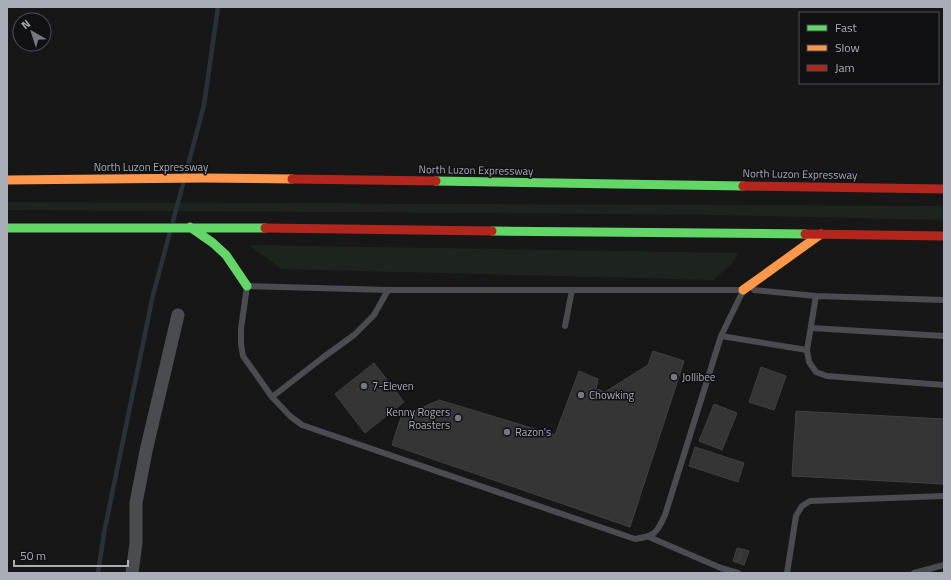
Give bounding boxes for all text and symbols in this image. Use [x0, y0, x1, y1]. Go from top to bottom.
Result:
north arrow [12, 12, 52, 52]
legend [799, 12, 939, 84]
text: N [18, 16, 34, 33]
text: Fast [835, 18, 858, 37]
text: Slow [835, 38, 860, 57]
text: Jam [835, 58, 855, 77]
street label: North Luzon Expressway [94, 159, 209, 175]
street label: North Luzon Expressway [419, 161, 534, 179]
street label: North Luzon Expressway [743, 165, 858, 183]
place label: Jollibee [682, 369, 716, 385]
marker: Jollibee [669, 372, 679, 382]
place label: 7-Eleven [372, 378, 414, 394]
marker: 7-Eleven [359, 381, 369, 391]
place label: Chowking [589, 387, 635, 403]
marker: Chowking [576, 390, 586, 400]
place label: Kenny Rogers Roasters [386, 404, 450, 433]
marker: Kenny Rogers Roasters [453, 413, 463, 423]
place label: Razon's [515, 424, 551, 440]
marker: Razon's [502, 427, 512, 437]
scale bar [14, 542, 128, 568]
text: 50 m [20, 546, 46, 565]

